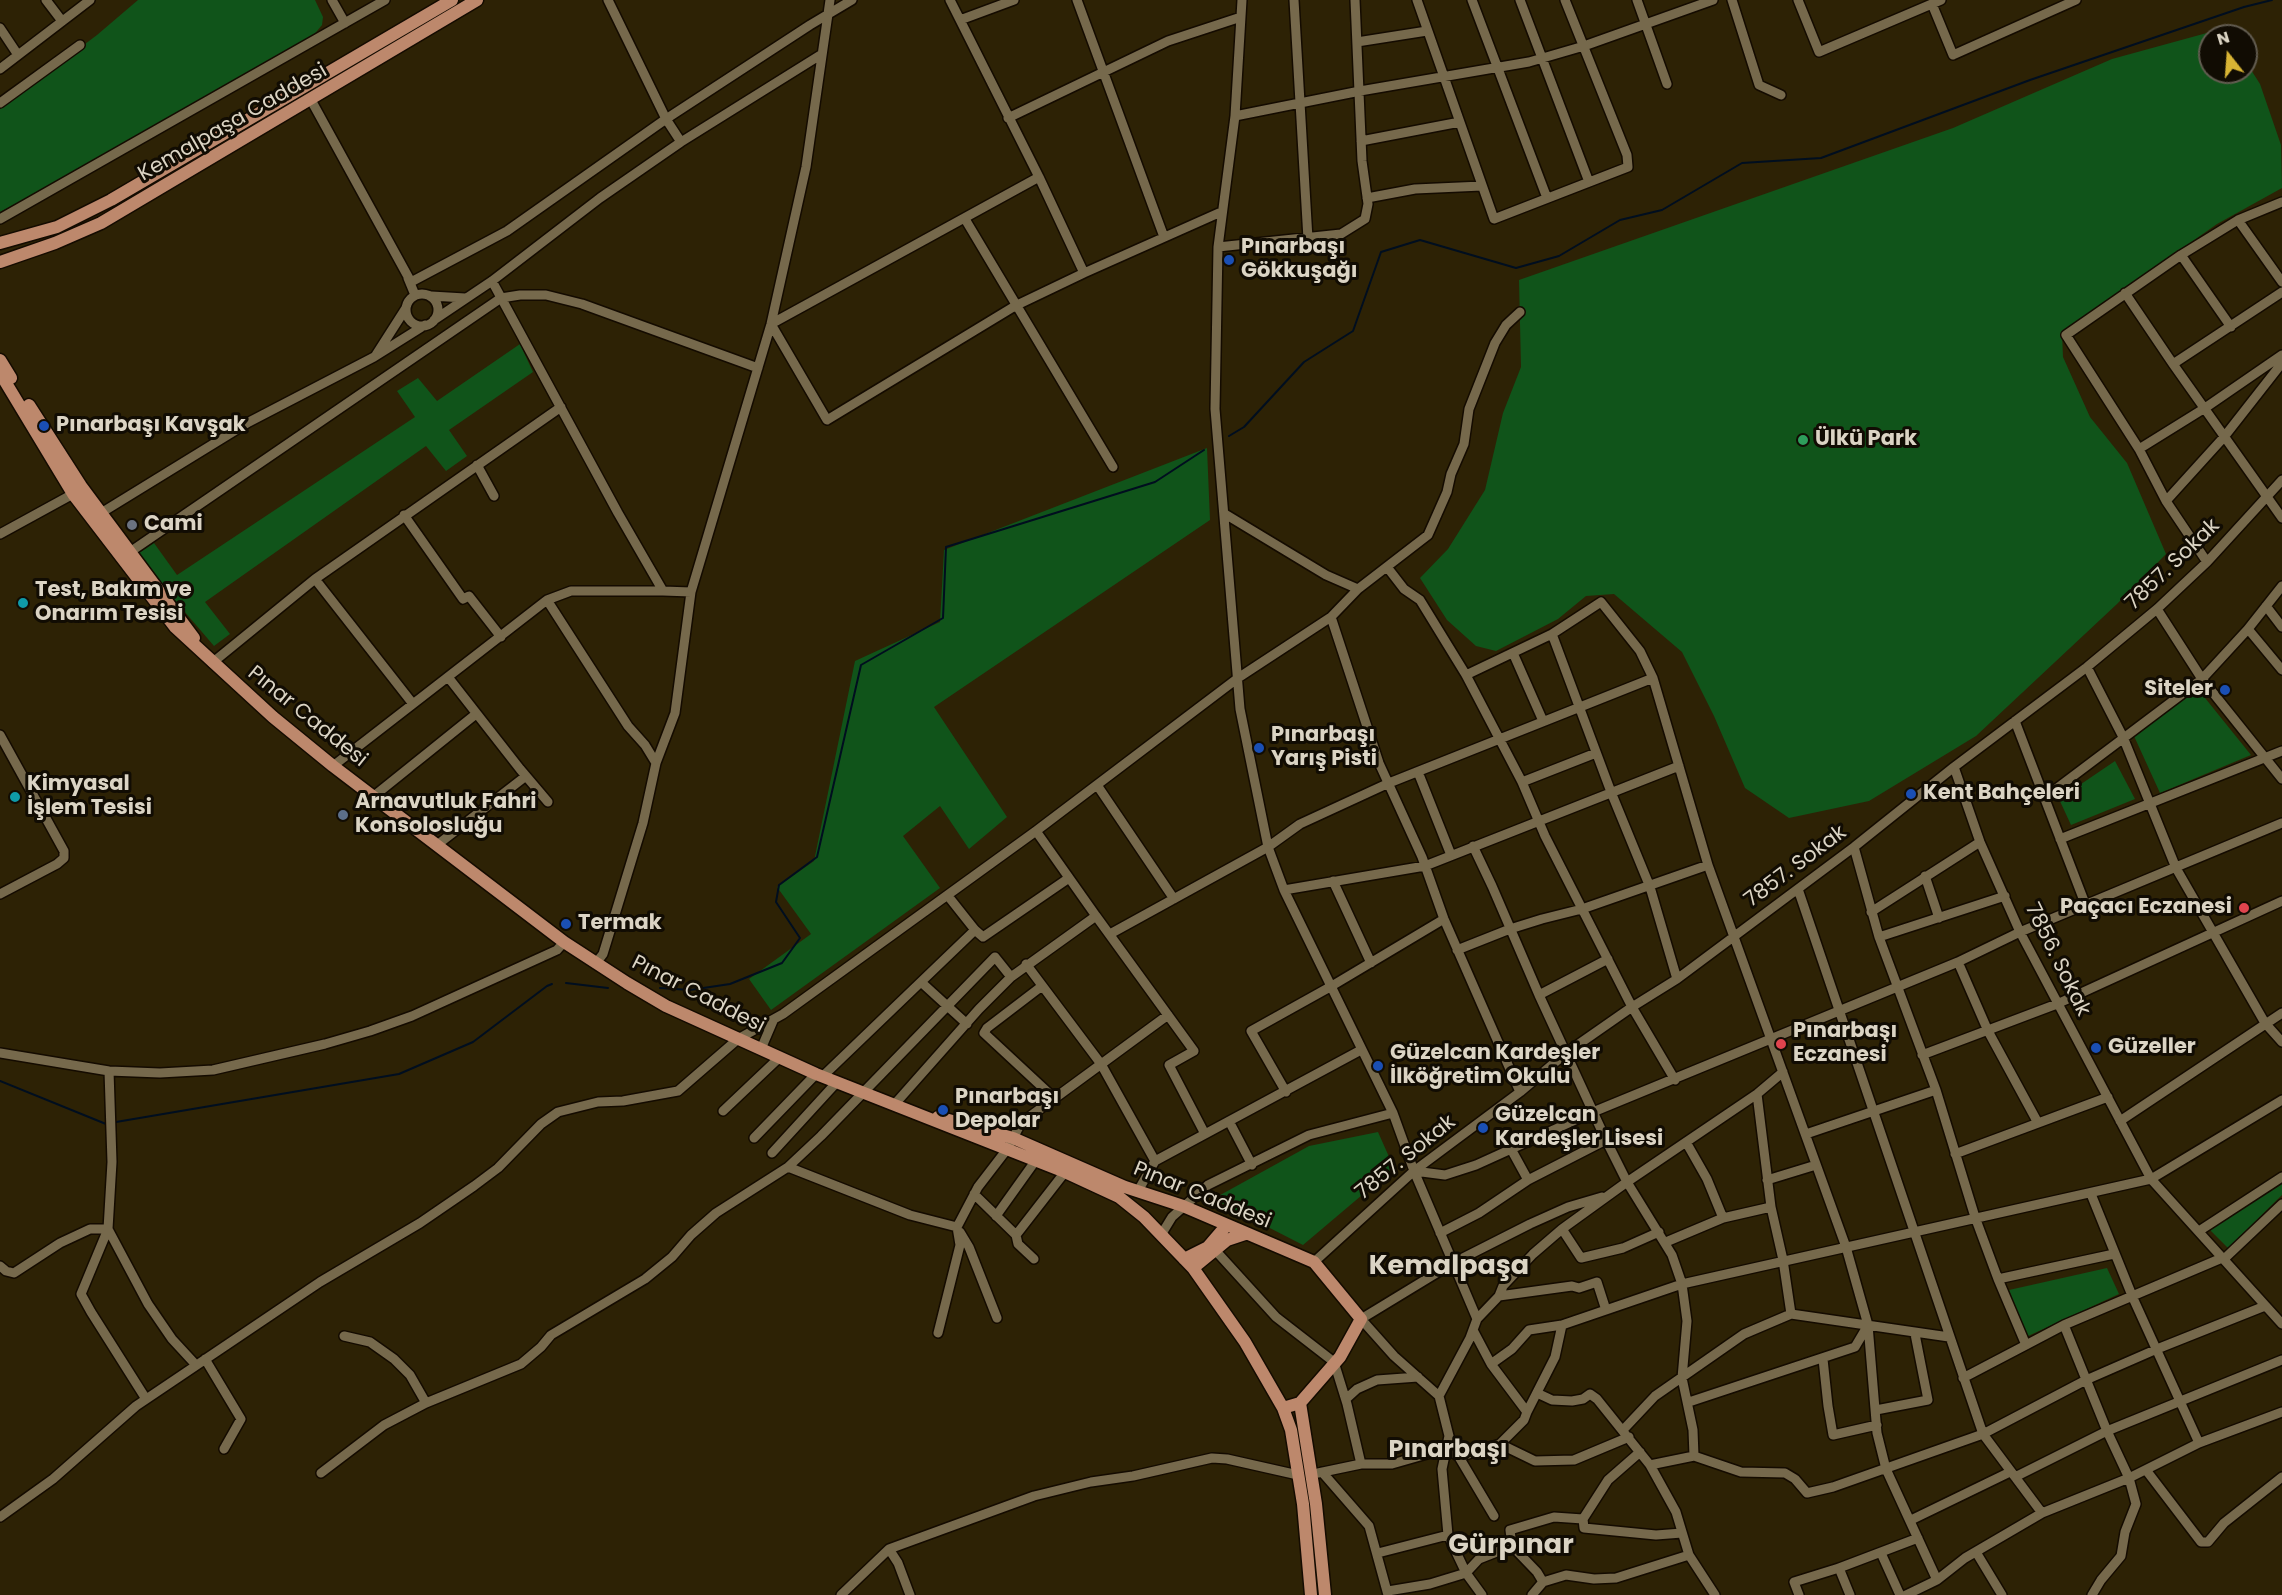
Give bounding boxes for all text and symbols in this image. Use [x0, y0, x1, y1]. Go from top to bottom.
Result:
north arrow [2198, 24, 2258, 84]
text: N [2214, 25, 2232, 51]
street label: Kemalpaşa Caddesi [134, 59, 332, 187]
place label: Pınarbaşı Gökkuşağı [1241, 235, 1357, 285]
marker: Pınarbaşı Gökkuşağı [1222, 253, 1236, 267]
place label: Pınarbaşı Kavşak [56, 413, 246, 439]
marker: Pınarbaşı Kavşak [37, 419, 51, 433]
place label: Ülkü Park [1815, 427, 1917, 453]
marker: Ülkü Park [1796, 433, 1810, 447]
place label: Cami [144, 512, 203, 538]
street label: 7857. Sokak [2121, 514, 2225, 616]
marker: Cami [125, 518, 139, 532]
place label: Test, Bakım ve Onarım Tesisi [35, 578, 192, 628]
marker: Test, Bakım ve Onarım Tesisi [16, 596, 30, 610]
street label: Pınar Caddesi [242, 661, 372, 773]
place label: Siteler [2144, 677, 2213, 703]
marker: Siteler [2218, 683, 2232, 697]
place label: Pınarbaşı Yarış Pisti [1271, 723, 1377, 773]
marker: Pınarbaşı Yarış Pisti [1252, 741, 1266, 755]
place label: Kimyasal İşlem Tesisi [27, 772, 152, 822]
place label: Kent Bahçeleri [1923, 781, 2080, 807]
marker: Kent Bahçeleri [1904, 787, 1918, 801]
marker: Kimyasal İşlem Tesisi [8, 790, 22, 804]
place label: Arnavutluk Fahri Konsolosluğu [355, 790, 537, 840]
marker: Arnavutluk Fahri Konsolosluğu [336, 808, 350, 822]
street label: 7857. Sokak [1740, 821, 1852, 913]
place label: Paçacı Eczanesi [2060, 895, 2232, 921]
street label: 7856. Sokak [2019, 899, 2095, 1021]
marker: Paçacı Eczanesi [2237, 901, 2251, 915]
place label: Termak [578, 911, 662, 937]
marker: Termak [559, 917, 573, 931]
street label: Pınar Caddesi [627, 951, 769, 1039]
place label: Pınarbaşı Eczanesi [1793, 1019, 1897, 1069]
place label: Güzeller [2108, 1035, 2196, 1061]
marker: Pınarbaşı Eczanesi [1774, 1037, 1788, 1051]
place label: Güzelcan Kardeşler İlköğretim Okulu [1390, 1041, 1600, 1091]
marker: Güzeller [2089, 1041, 2103, 1055]
marker: Güzelcan Kardeşler İlköğretim Okulu [1371, 1059, 1385, 1073]
place label: Pınarbaşı Depolar [955, 1085, 1059, 1135]
marker: Pınarbaşı Depolar [936, 1103, 950, 1117]
place label: Güzelcan Kardeşler Lisesi [1495, 1103, 1663, 1153]
street label: 7857. Sokak [1351, 1110, 1461, 1206]
marker: Güzelcan Kardeşler Lisesi [1476, 1121, 1490, 1135]
street label: Pınar Caddesi [1129, 1157, 1275, 1235]
district label: Kemalpaşa [1369, 1251, 1529, 1283]
district label: Pınarbaşı [1388, 1437, 1508, 1465]
district label: Gürpınar [1448, 1530, 1574, 1562]

